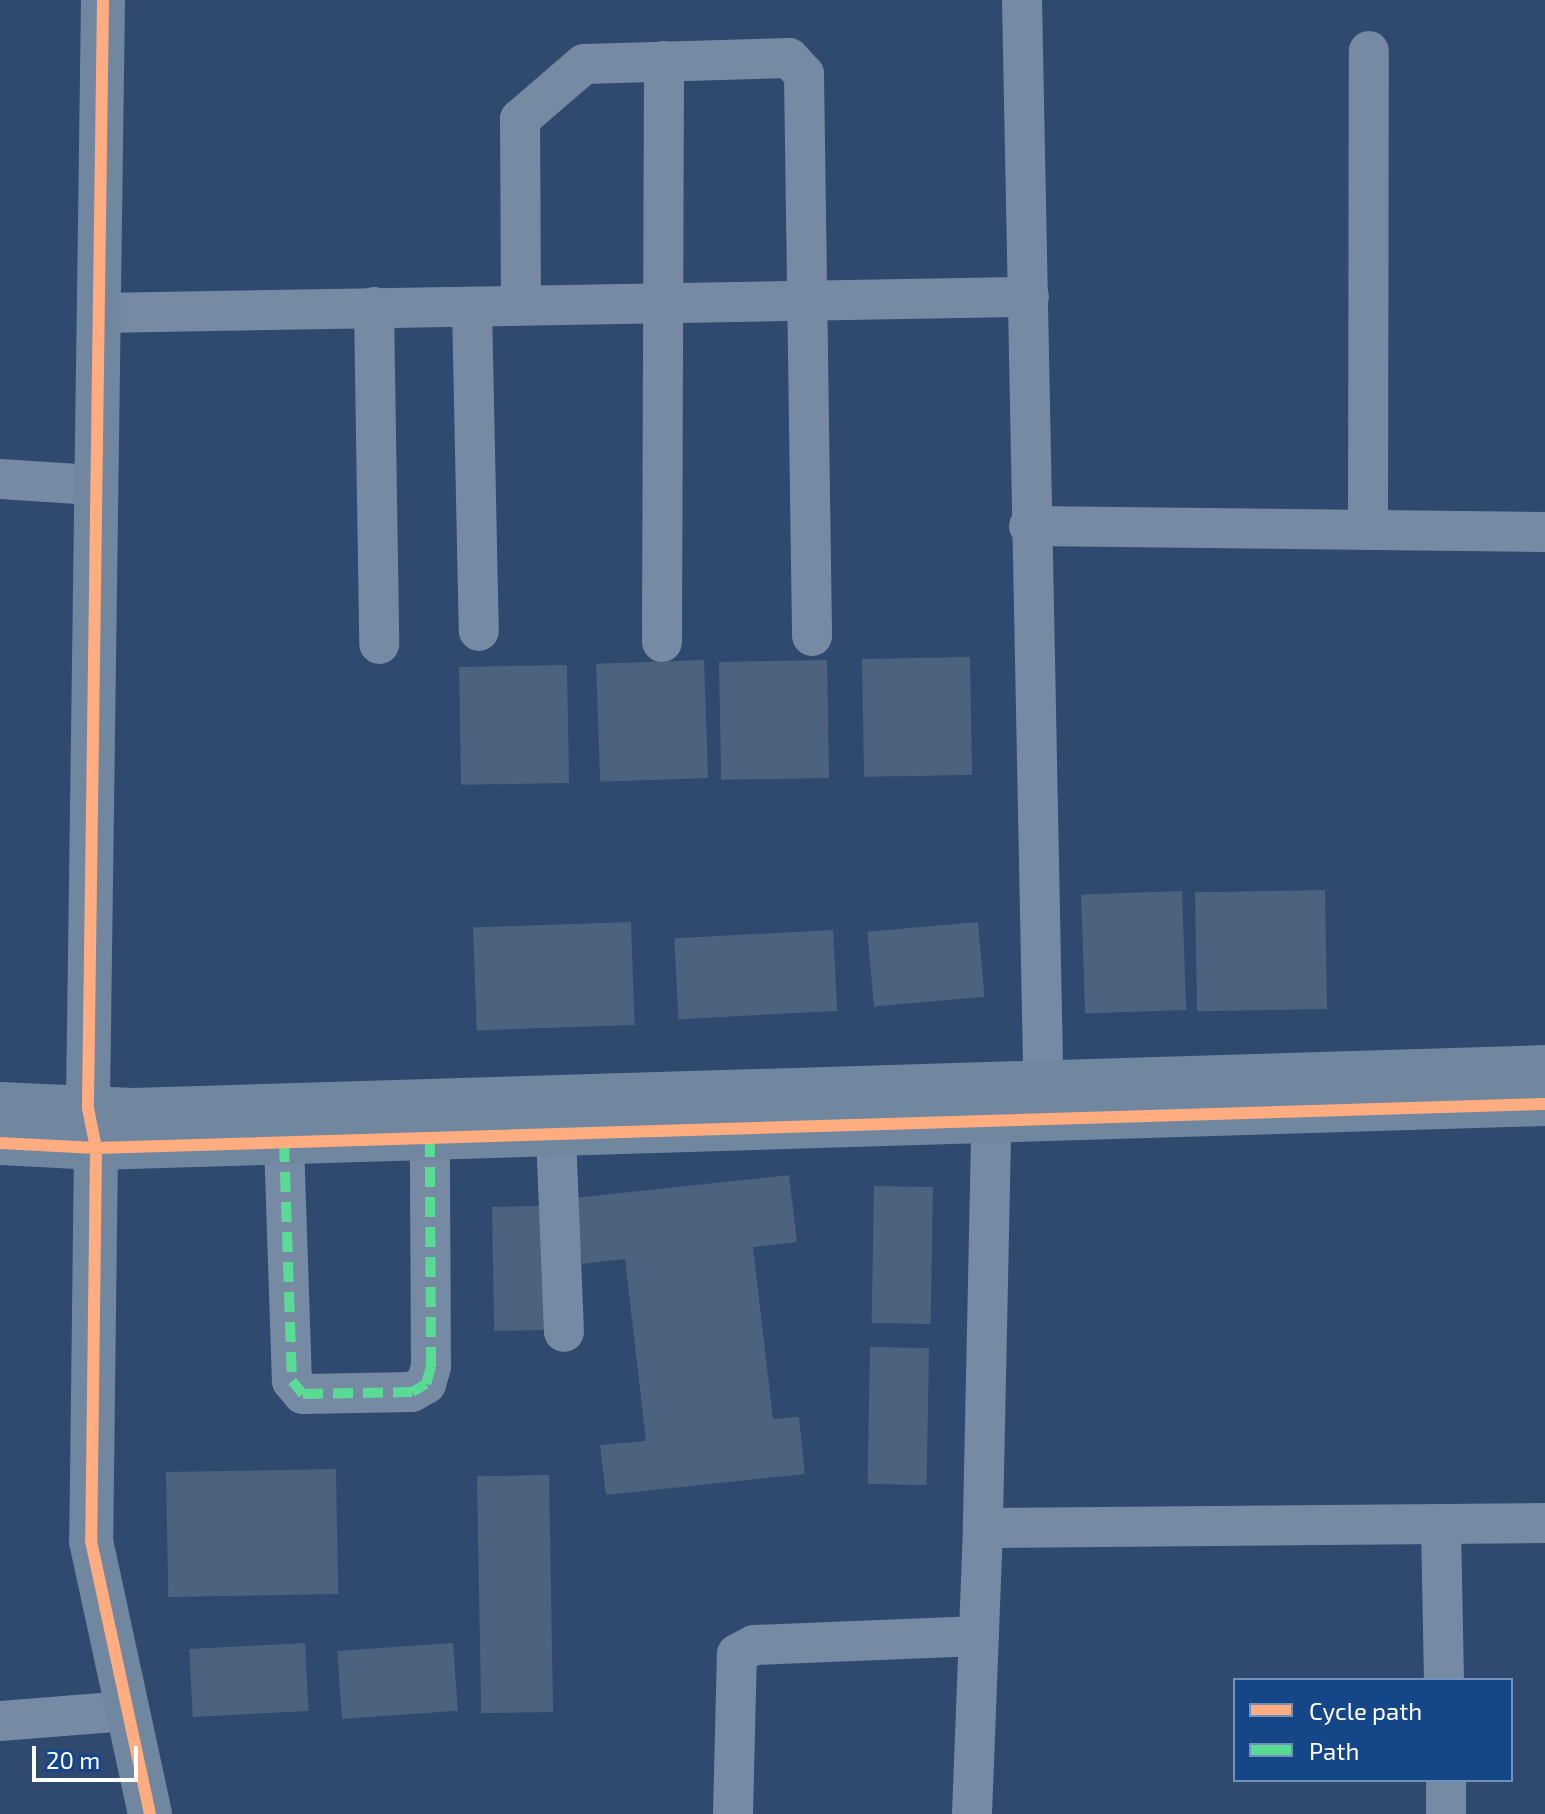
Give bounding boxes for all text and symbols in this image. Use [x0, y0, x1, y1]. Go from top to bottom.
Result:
legend [1233, 1678, 1513, 1782]
text: Cycle path [1309, 1696, 1422, 1725]
scale bar [36, 1730, 142, 1780]
text: Path [1309, 1736, 1359, 1765]
text: 20 m [46, 1745, 100, 1774]

